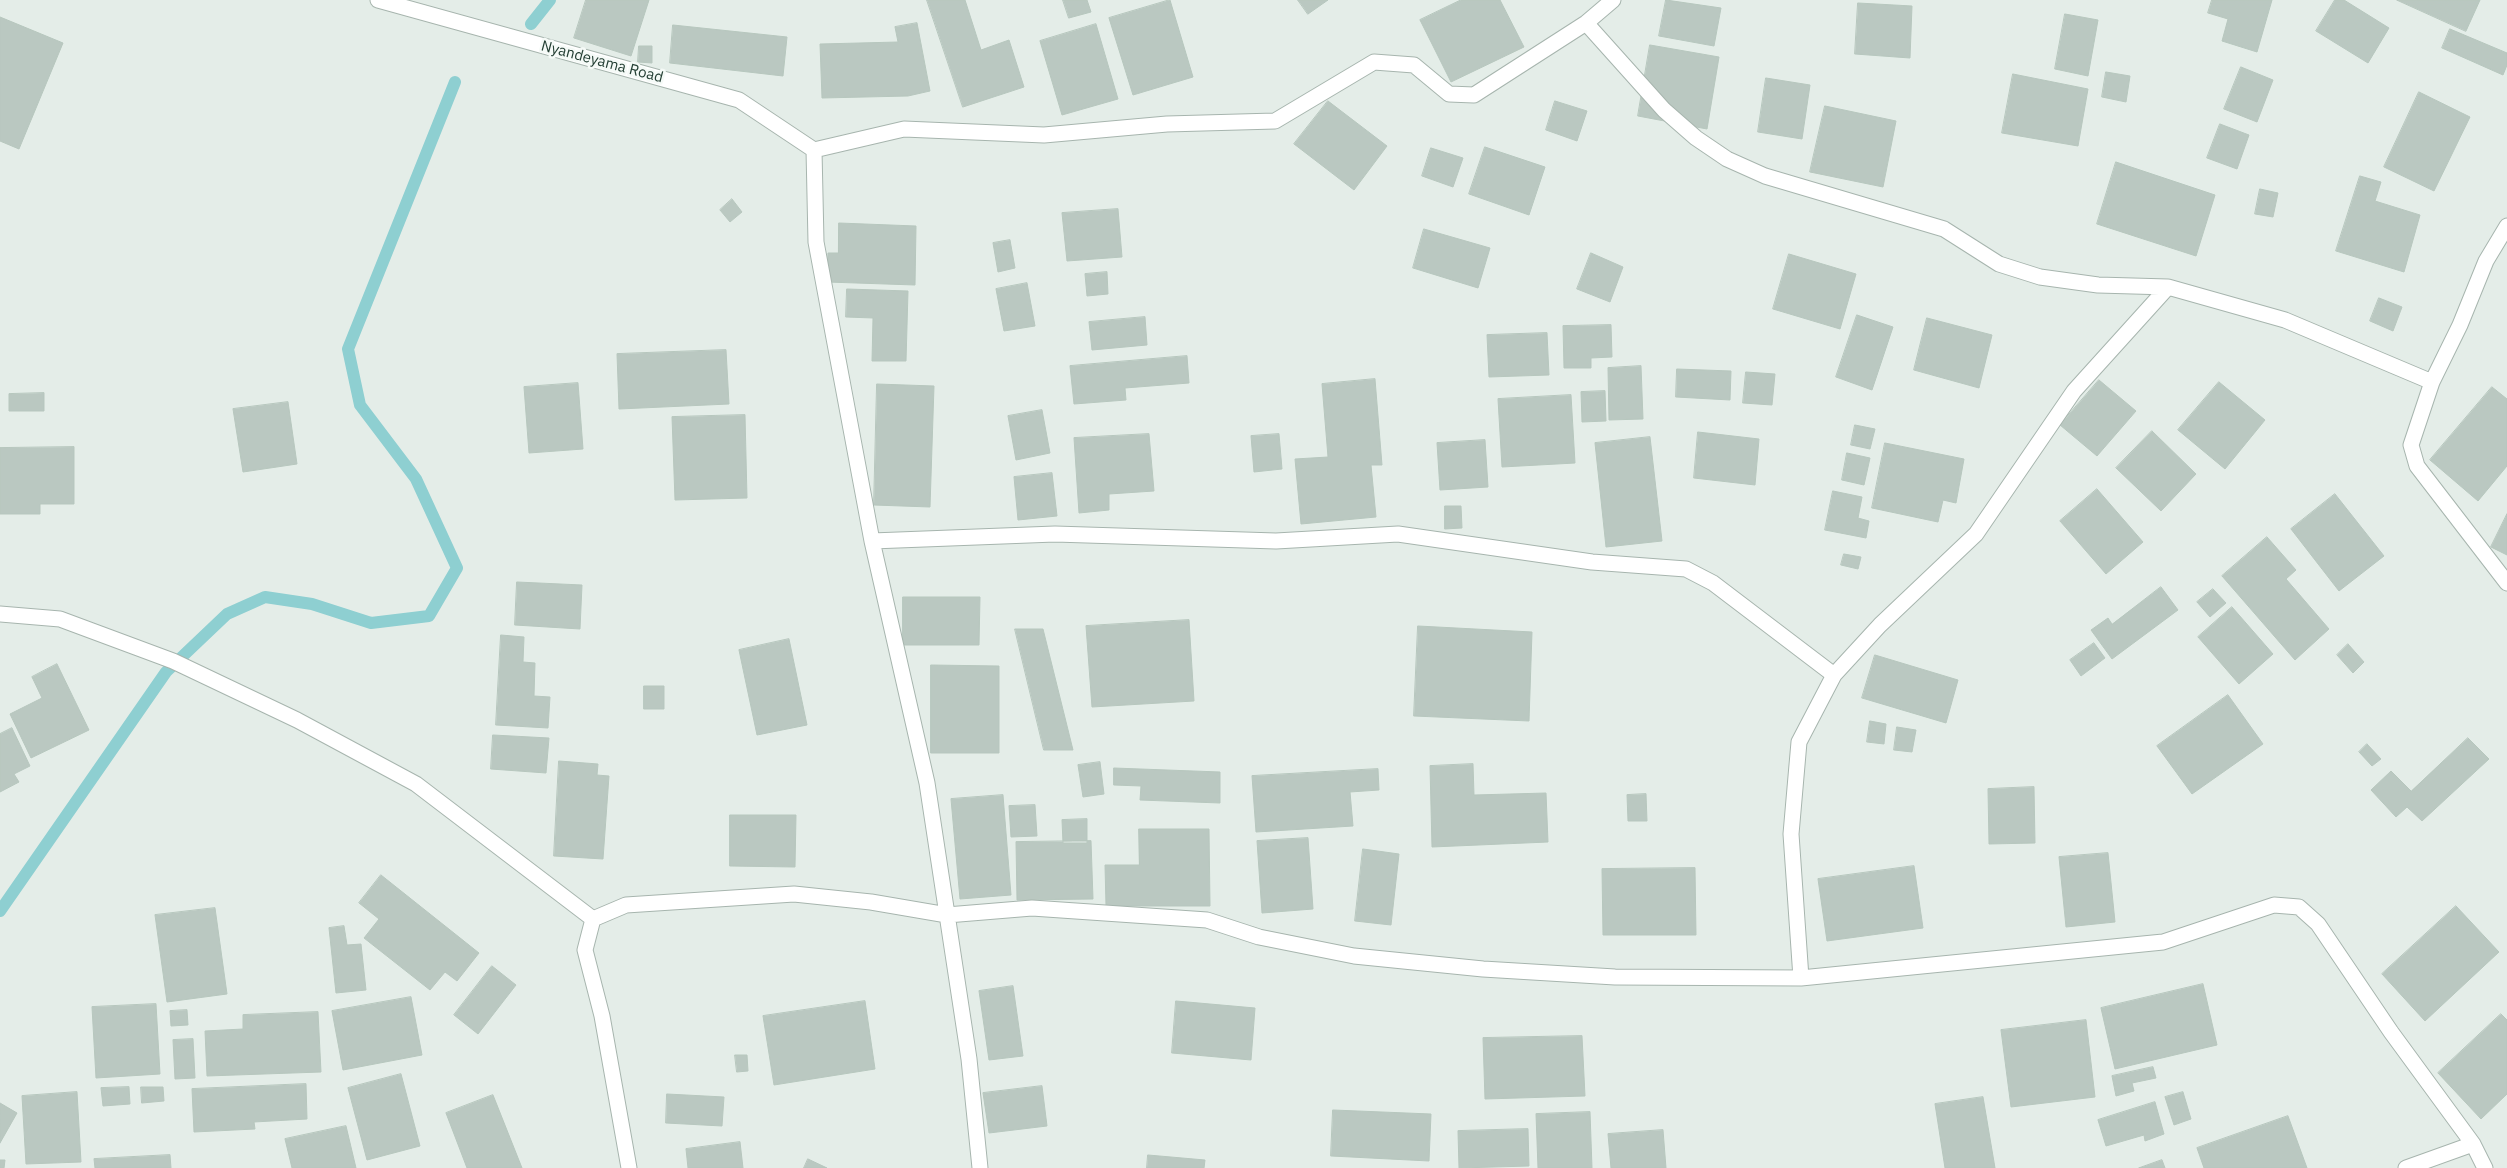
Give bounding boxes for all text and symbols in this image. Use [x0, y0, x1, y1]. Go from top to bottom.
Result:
street label: Nyandeyama Road [539, 37, 665, 87]

